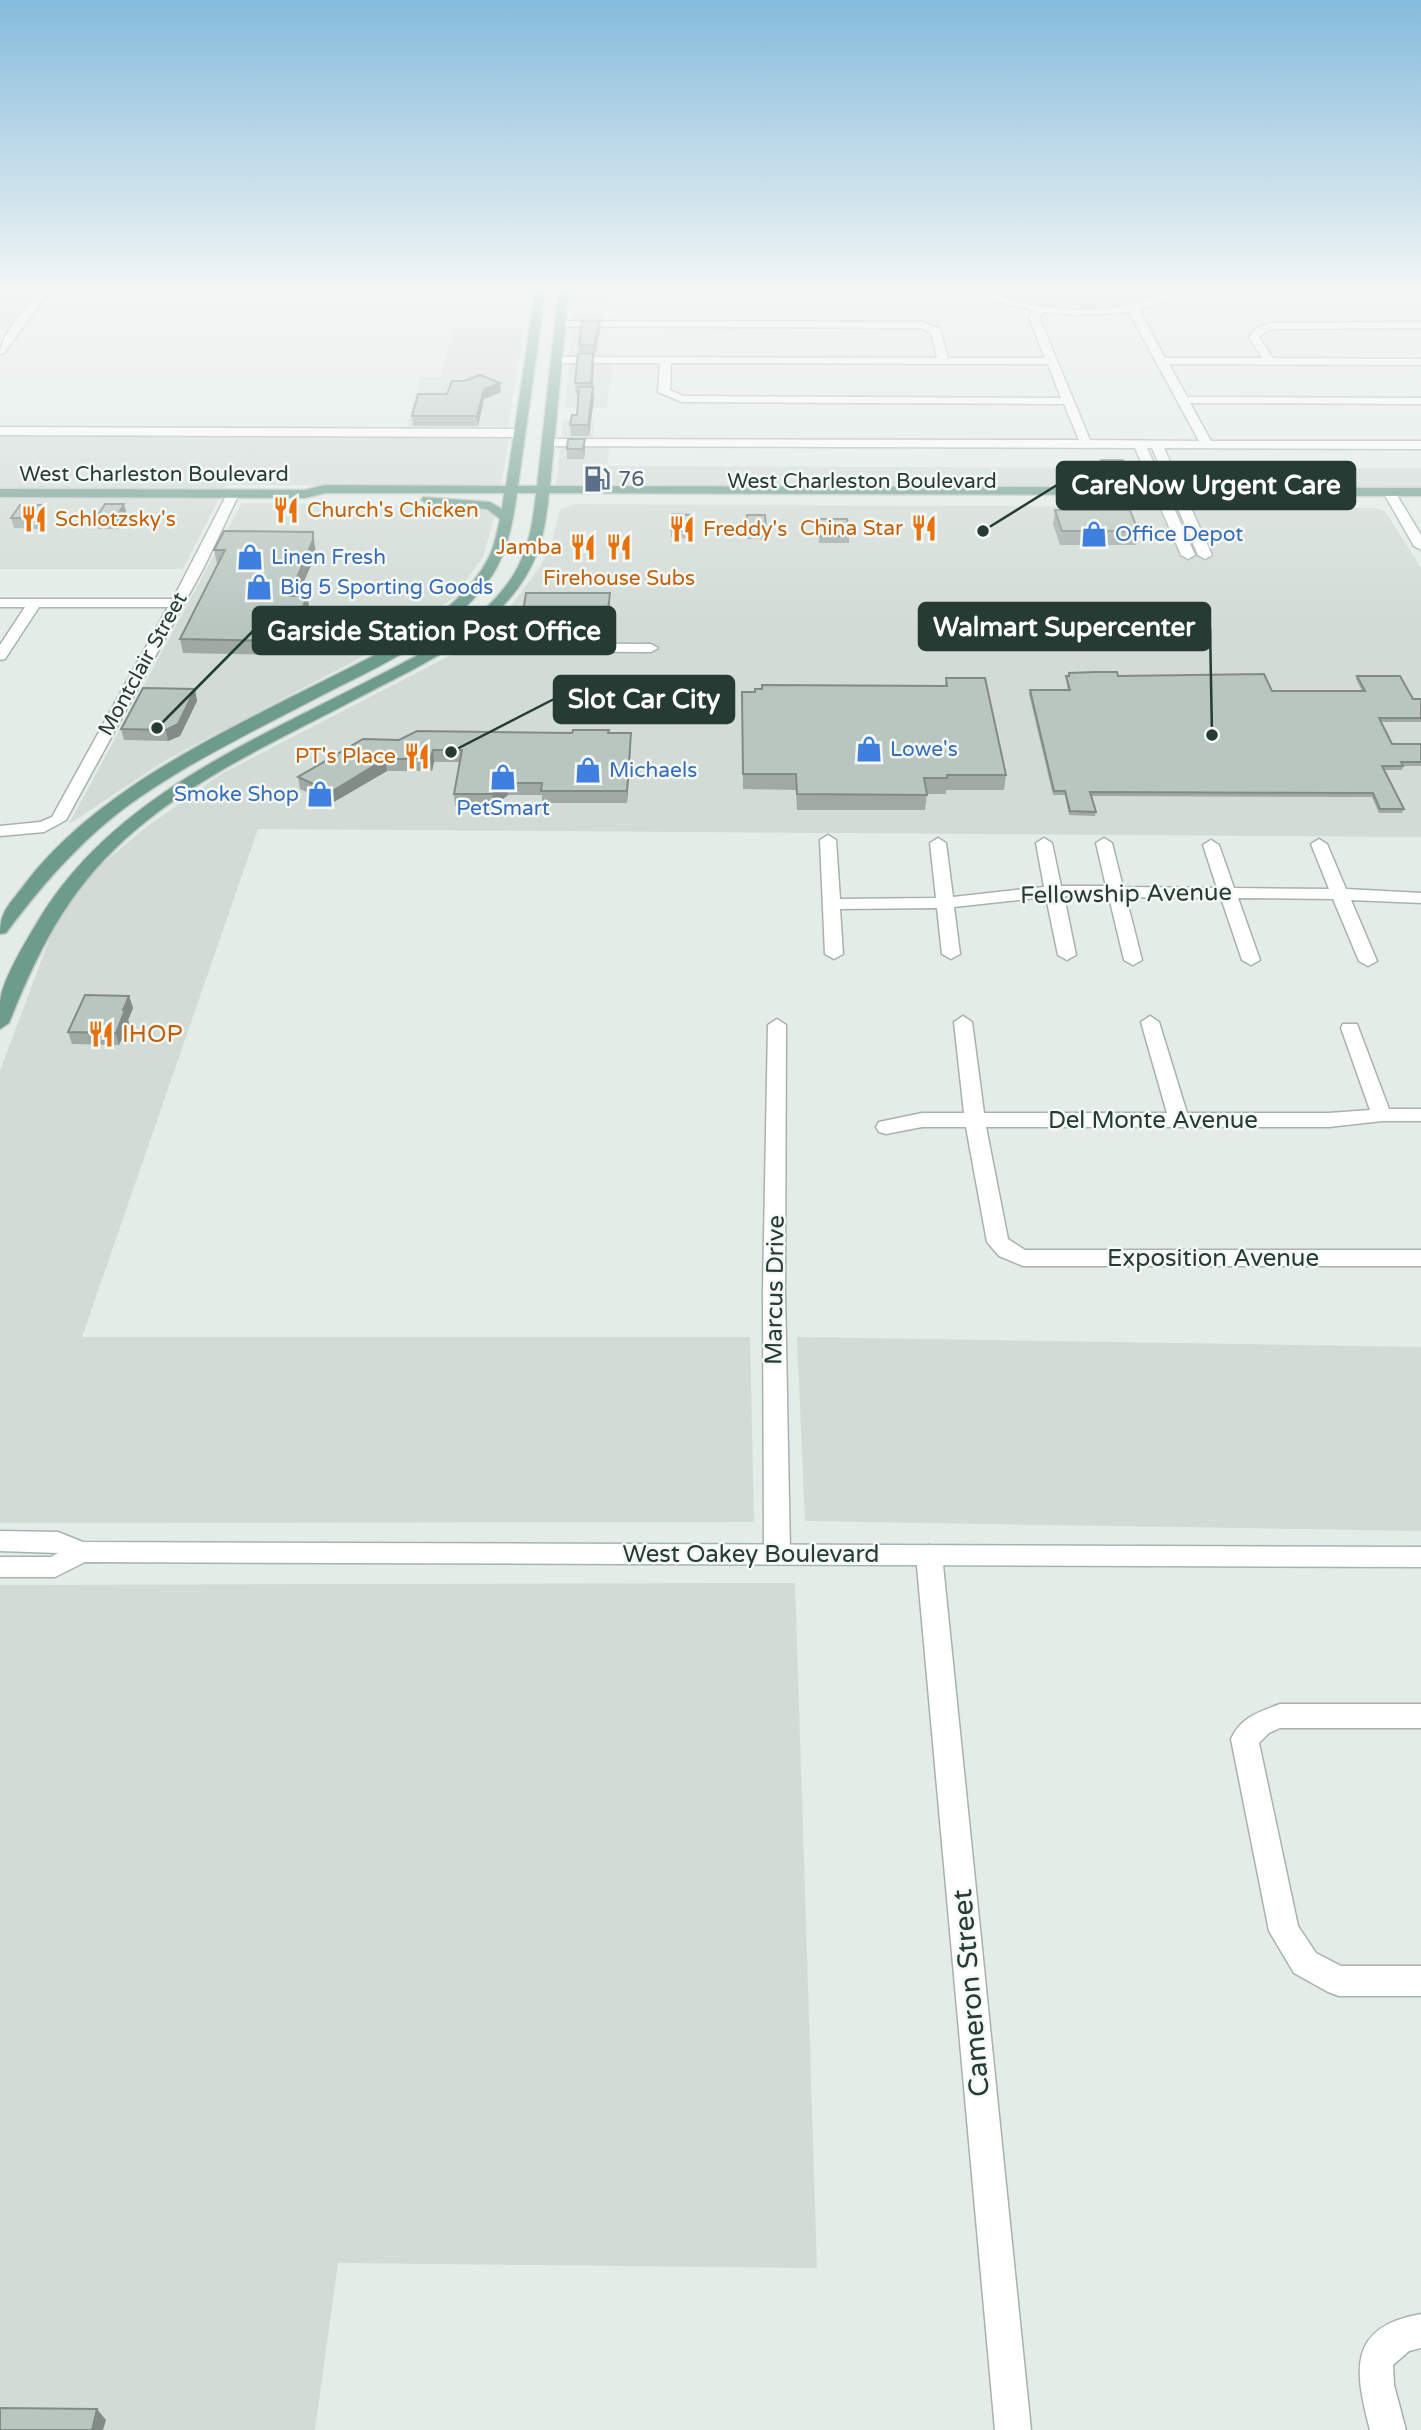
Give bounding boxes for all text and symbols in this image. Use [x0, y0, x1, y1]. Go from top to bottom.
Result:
street label: West Charleston Boulevard [19, 462, 289, 487]
callout: CareNow Urgent Care [1057, 462, 1355, 509]
fuel station icon: 76 [582, 464, 612, 494]
place label: 76 [618, 467, 644, 492]
street label: West Charleston Boulevard [727, 469, 997, 494]
text: CareNow Urgent Care [1071, 470, 1341, 501]
restaurant icon: Church's Chicken [271, 495, 301, 525]
place label: Church's Chicken [307, 498, 479, 523]
restaurant icon: Schlotzsky's [19, 504, 49, 534]
place label: Schlotzsky's [55, 507, 176, 532]
restaurant icon: China Star [909, 513, 939, 543]
restaurant icon: Freddy's [667, 514, 697, 544]
place label: China Star [800, 516, 903, 541]
place label: Freddy's [703, 517, 787, 542]
shop icon: Office Depot [1079, 519, 1109, 549]
place label: Office Depot [1115, 522, 1243, 547]
restaurant icon: Jamba [568, 532, 598, 562]
restaurant icon: Firehouse Subs [604, 532, 634, 562]
place label: Jamba [496, 535, 562, 560]
shop icon: Linen Fresh [235, 542, 265, 572]
place label: Linen Fresh [271, 545, 386, 570]
place label: Firehouse Subs [543, 566, 695, 591]
shop icon: Big 5 Sporting Goods [244, 572, 274, 602]
place label: Big 5 Sporting Goods [280, 575, 493, 600]
street label: Montclair Street [93, 588, 193, 740]
callout: Walmart Supercenter [919, 603, 1210, 650]
callout: Garside Station Post Office [253, 607, 615, 654]
text: Walmart Supercenter [933, 612, 1196, 643]
text: Garside Station Post Office [267, 616, 601, 647]
callout: Slot Car City [554, 676, 734, 723]
text: Slot Car City [568, 684, 720, 715]
shop icon: Lowe's [854, 734, 884, 764]
place label: Lowe's [890, 737, 958, 762]
restaurant icon: PT's Place [402, 741, 432, 771]
place label: PT's Place [295, 744, 396, 769]
shop icon: Michaels [573, 755, 603, 785]
place label: Michaels [609, 758, 697, 783]
shop icon: PetSmart [488, 762, 518, 792]
shop icon: Smoke Shop [305, 779, 335, 809]
place label: Smoke Shop [174, 782, 299, 807]
place label: PetSmart [456, 796, 550, 821]
street label: Fellowship Avenue [1020, 878, 1232, 910]
restaurant icon: IHOP [86, 1019, 116, 1049]
place label: IHOP [122, 1020, 183, 1049]
street label: Del Monte Avenue [1048, 1106, 1258, 1135]
street label: Marcus Drive [759, 1215, 791, 1365]
street label: Exposition Avenue [1107, 1244, 1319, 1273]
street label: West Oakey Boulevard [623, 1540, 880, 1569]
street label: Cameron Street [945, 1887, 997, 2098]

